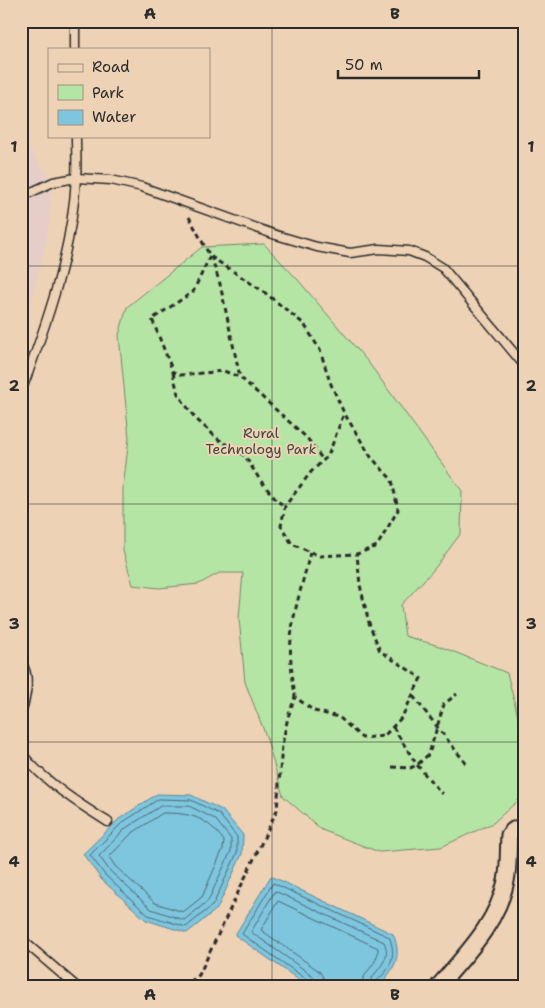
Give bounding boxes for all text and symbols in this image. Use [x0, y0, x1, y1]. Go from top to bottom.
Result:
text: A [144, 3, 156, 24]
text: B [390, 3, 400, 24]
legend [48, 48, 210, 138]
scale bar [338, 48, 479, 80]
text: 50 m [345, 55, 383, 75]
text: Road [92, 57, 130, 77]
text: Park [92, 83, 124, 103]
text: Water [92, 107, 136, 127]
text: 1 [10, 136, 18, 157]
text: 1 [527, 136, 535, 157]
text: 2 [8, 375, 20, 396]
text: 2 [525, 375, 537, 396]
park label: Rural Technology Park [206, 424, 316, 458]
text: 3 [8, 613, 20, 634]
text: 3 [525, 613, 537, 634]
text: 4 [8, 851, 20, 872]
text: 4 [525, 851, 537, 872]
text: A [144, 984, 156, 1005]
text: B [390, 984, 400, 1005]

